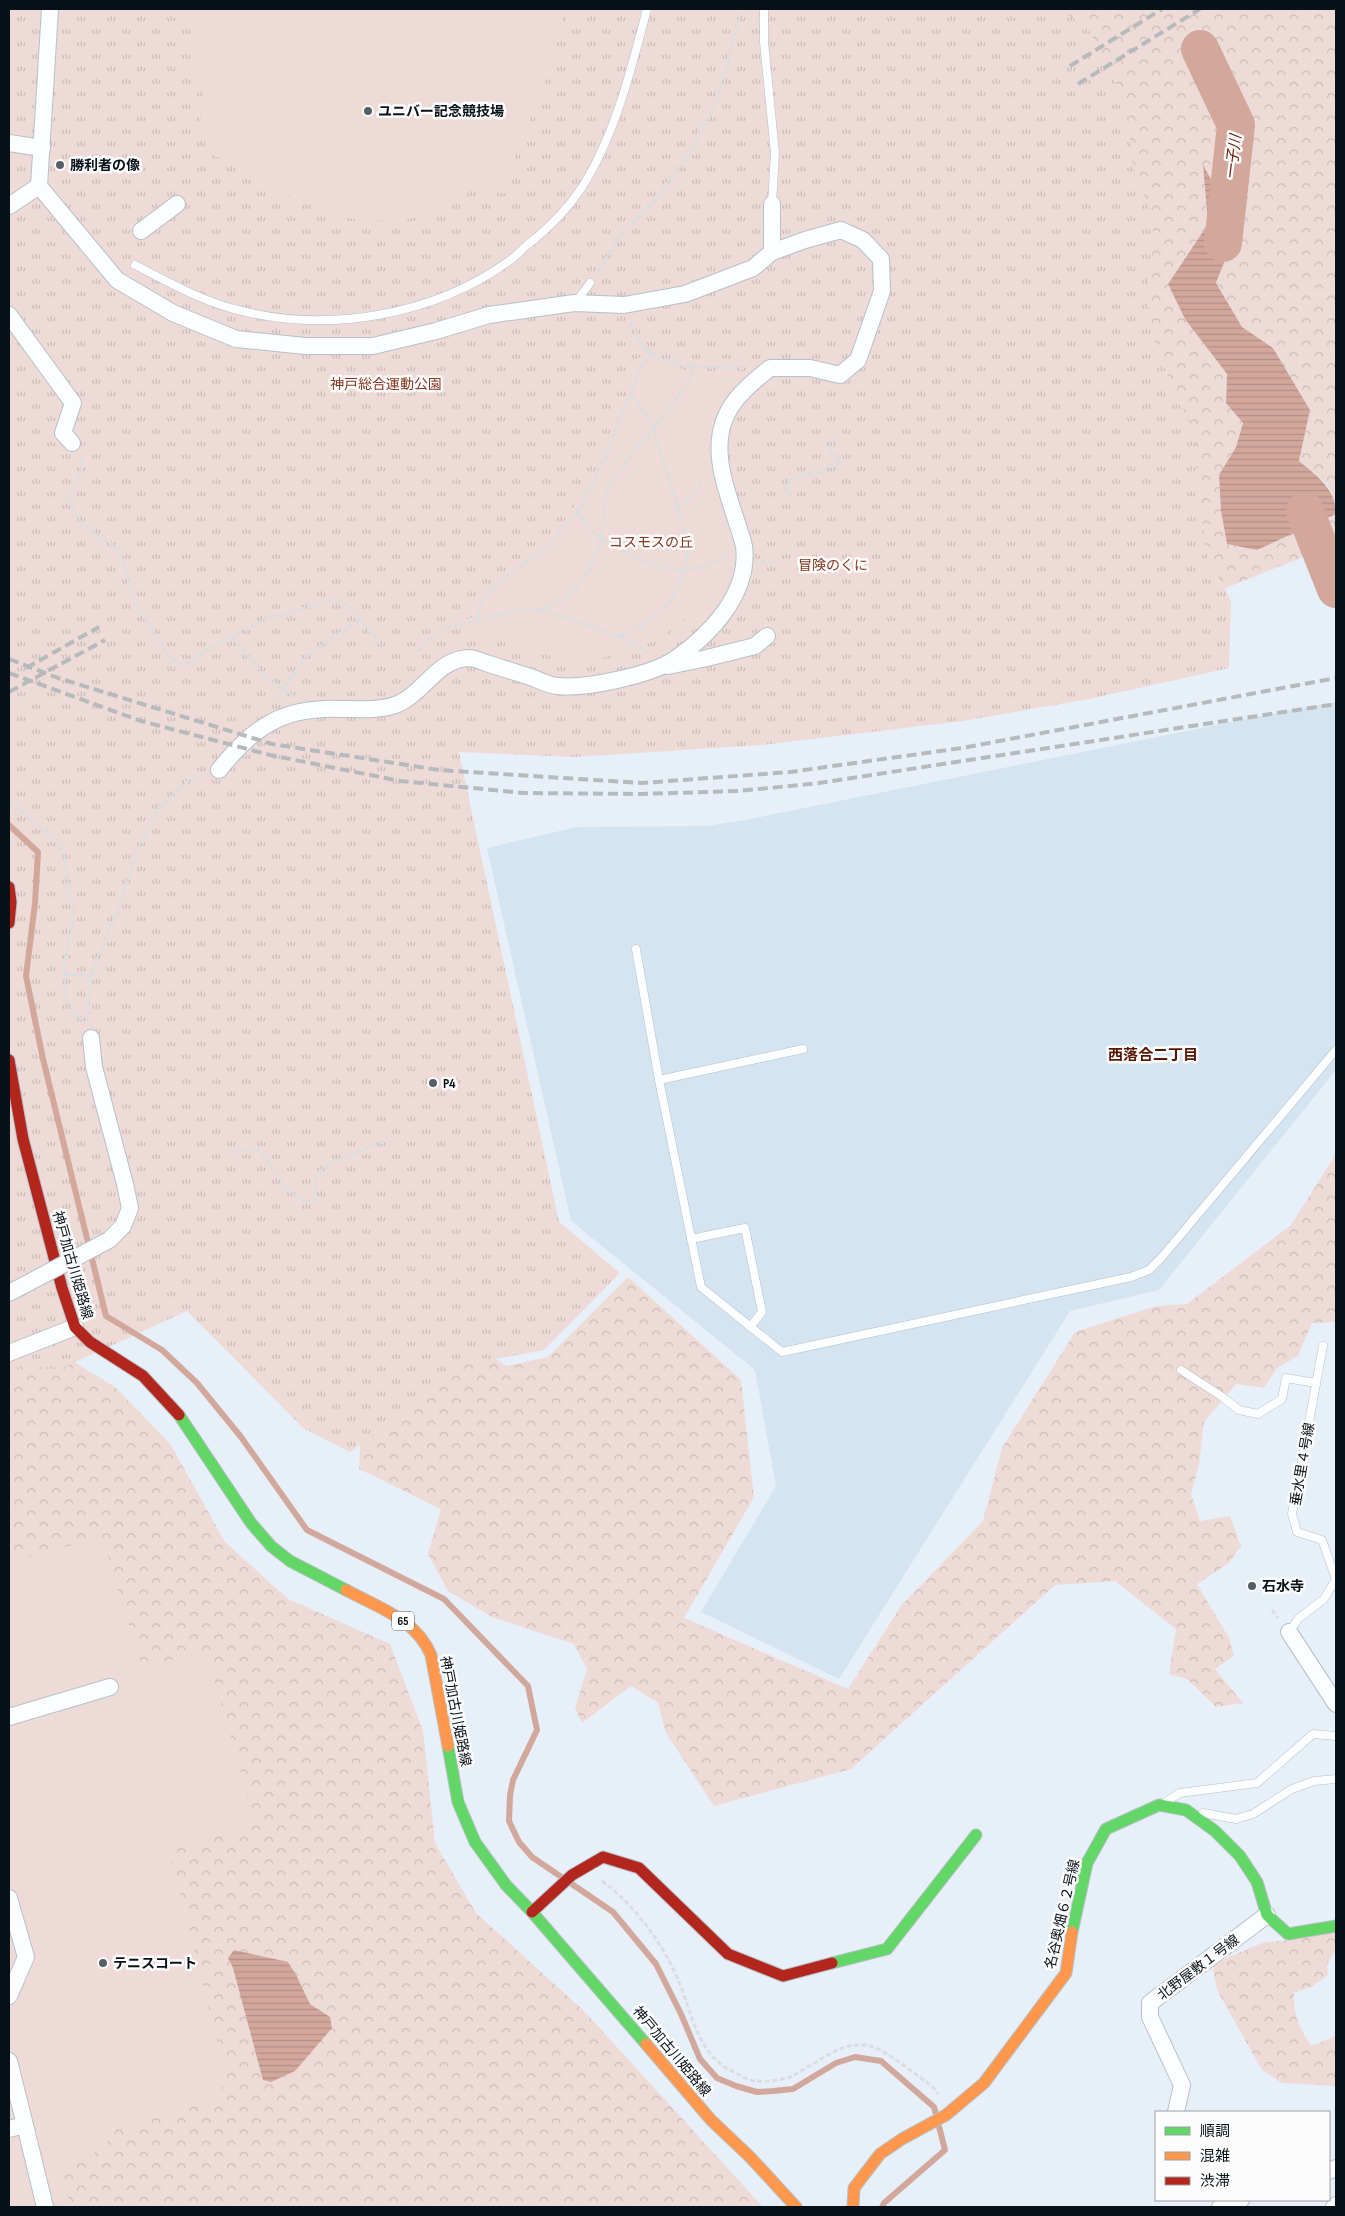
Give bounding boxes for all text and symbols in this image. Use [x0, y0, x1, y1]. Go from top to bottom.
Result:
place label: ユニバー記念競技場 [378, 103, 504, 120]
marker: ユニバー記念競技場 [362, 105, 374, 117]
water label: 一子川 [1221, 132, 1246, 181]
place label: 勝利者の像 [70, 157, 140, 174]
marker: 勝利者の像 [54, 159, 66, 171]
park label: 神戸総合運動公園 [330, 376, 442, 393]
park label: コスモスの丘 [609, 534, 693, 551]
park label: 冒険のくに [798, 557, 868, 574]
district label: 西落合二丁目 [1108, 1046, 1198, 1065]
place label: P4 [443, 1075, 456, 1092]
marker: P4 [427, 1077, 439, 1089]
street label: 神戸加古川姫路線 [49, 1209, 96, 1321]
street label: 垂水里４号線 [1287, 1421, 1318, 1507]
place label: 石水寺 [1262, 1578, 1304, 1595]
marker: 石水寺 [1246, 1580, 1258, 1592]
road number: 65 [392, 1612, 414, 1630]
street label: 神戸加古川姫路線 [436, 1655, 475, 1768]
street label: 名谷奥畑６２号線 [1042, 1858, 1083, 1971]
street label: 北野屋敷１号線 [1154, 1931, 1243, 2004]
place label: テニスコート [113, 1955, 197, 1972]
marker: テニスコート [97, 1957, 109, 1969]
street label: 神戸加古川姫路線 [629, 2003, 714, 2100]
legend [1155, 2111, 1330, 2201]
text: 順調 [1200, 2122, 1230, 2141]
text: 混雑 [1200, 2147, 1230, 2166]
text: 渋滞 [1200, 2172, 1230, 2191]

